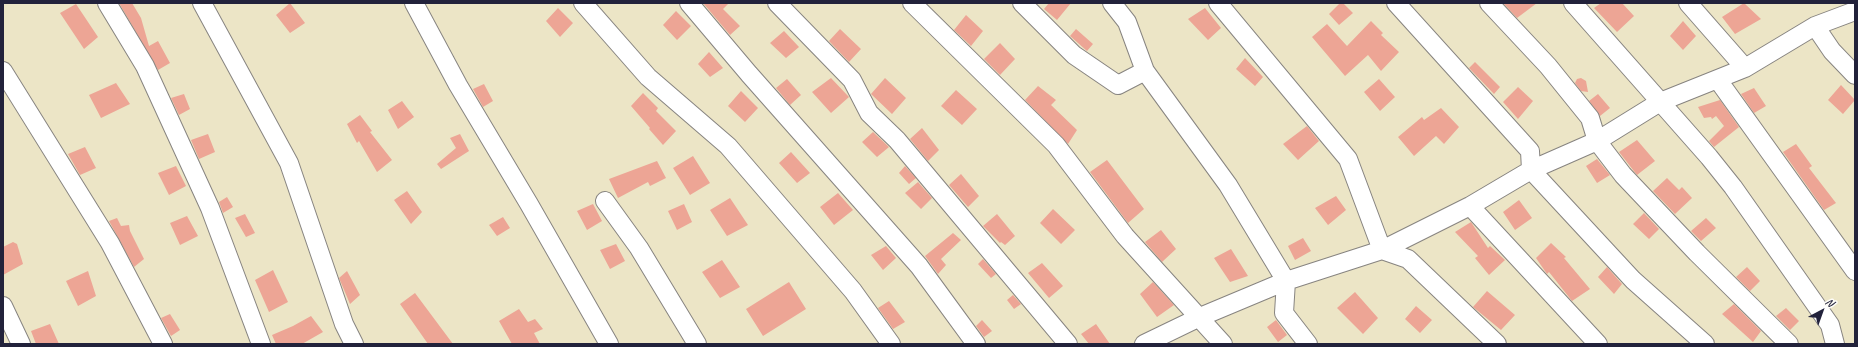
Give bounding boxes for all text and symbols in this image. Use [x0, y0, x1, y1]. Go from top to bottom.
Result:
north arrow [1802, 291, 1842, 331]
text: N [1823, 294, 1837, 309]

